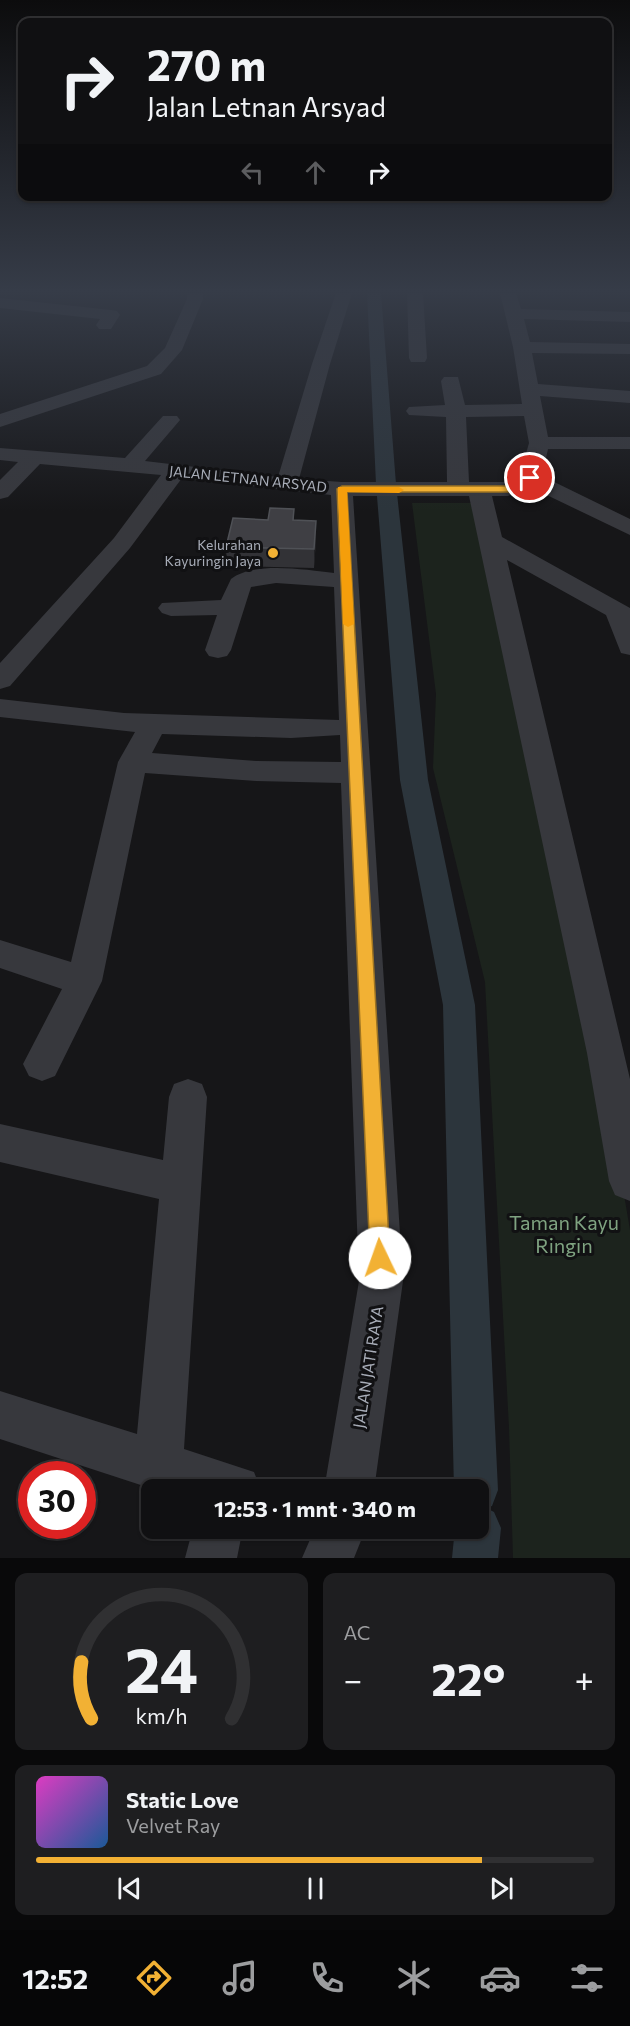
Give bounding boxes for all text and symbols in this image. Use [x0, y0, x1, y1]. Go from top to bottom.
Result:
text: 270 m [147, 38, 266, 90]
icon: right [48, 42, 126, 120]
text: Jalan Letnan Arsyad [147, 90, 386, 123]
icon: left [236, 156, 269, 189]
icon: ahead [299, 156, 332, 189]
icon: right [362, 156, 395, 189]
pin [504, 452, 555, 503]
icon: arrive [513, 461, 546, 494]
street label: JALAN LETNAN ARSYAD [168, 462, 328, 495]
place label: Kelurahan Kayuringin Jaya [165, 536, 261, 569]
marker: Kelurahan Kayuringin Jaya [266, 546, 280, 560]
park label: Taman Kayu Ringin [509, 1210, 619, 1257]
position arrow [348, 1226, 412, 1290]
street label: JALAN JATI RAYA [348, 1304, 387, 1429]
speed limit sign: 30 [18, 1461, 96, 1539]
text: 12:53 · 1 mnt · 340 m [214, 1495, 416, 1522]
text: AC [344, 1620, 370, 1644]
text: 24 [125, 1630, 198, 1706]
text: 22° [431, 1650, 505, 1705]
text: − [344, 1658, 362, 1699]
text: + [575, 1658, 594, 1699]
text: km/h [135, 1702, 187, 1728]
text: Static Love [126, 1786, 239, 1813]
text: Velvet Ray [126, 1813, 220, 1837]
icon: previous [113, 1872, 146, 1905]
icon: pause [299, 1872, 332, 1905]
icon: next [485, 1872, 518, 1905]
icon: directions [133, 1957, 175, 1999]
icon: music [219, 1957, 261, 1999]
icon: phone [306, 1957, 348, 1999]
icon: climate [393, 1957, 435, 1999]
icon: car [479, 1957, 521, 1999]
icon: filters [566, 1957, 608, 1999]
text: 12:52 [22, 1962, 88, 1995]

